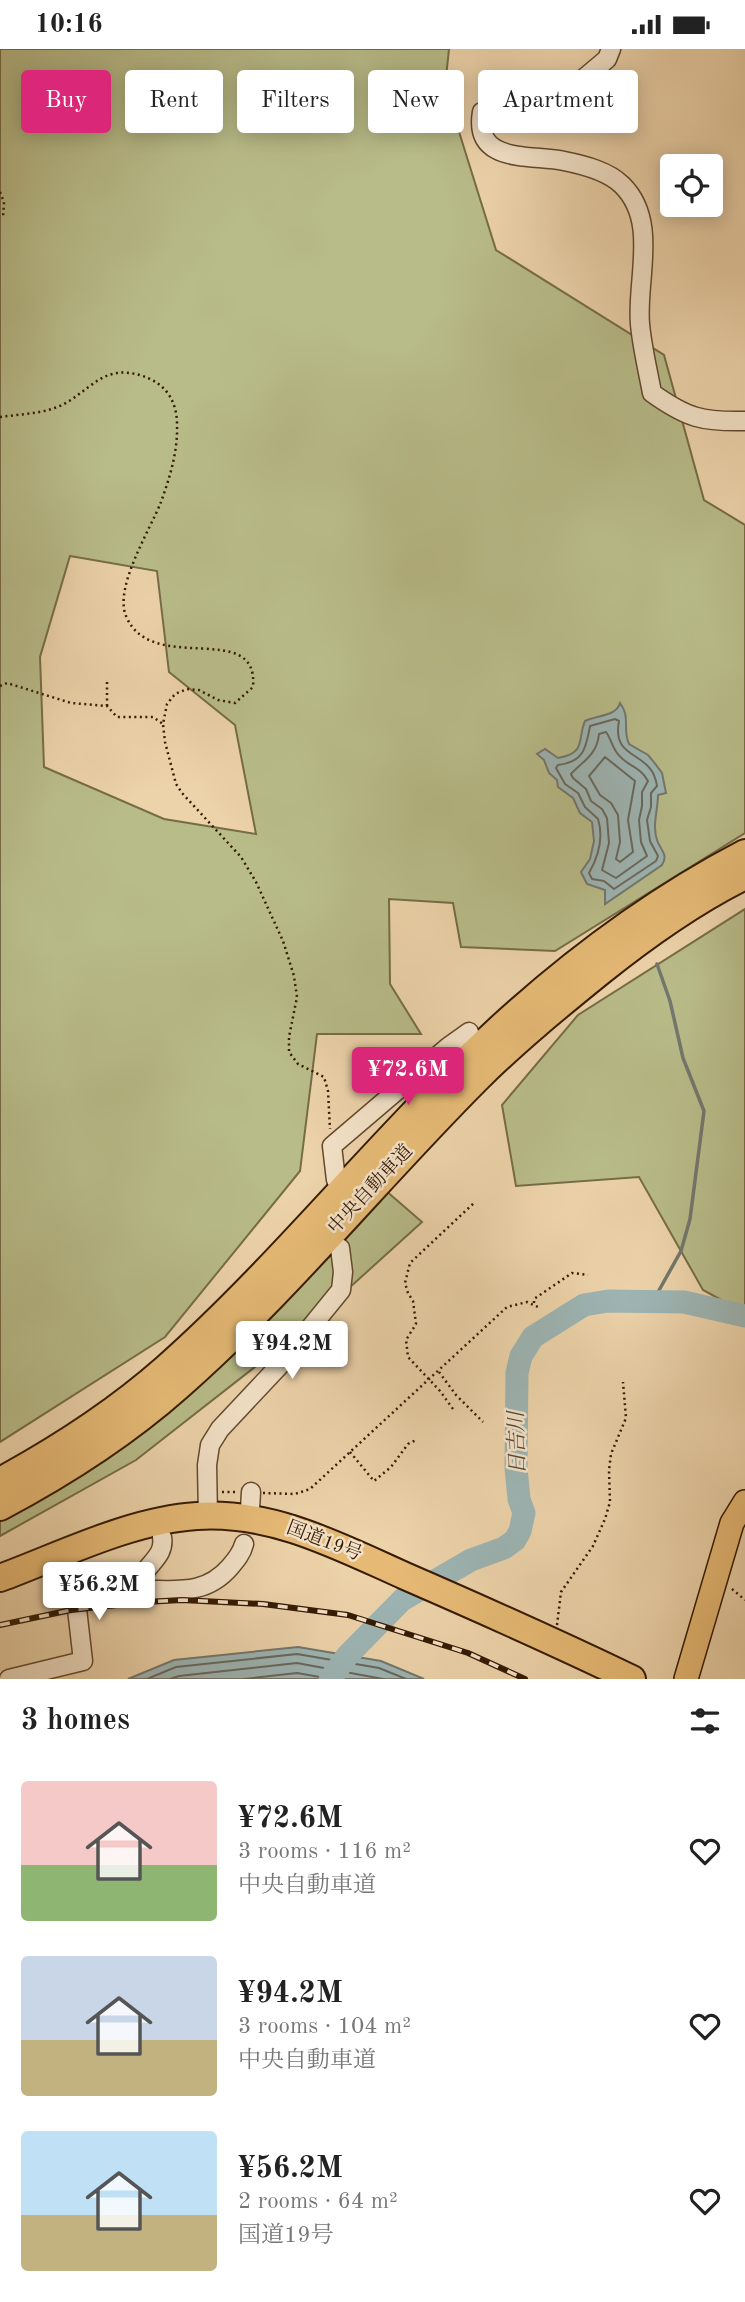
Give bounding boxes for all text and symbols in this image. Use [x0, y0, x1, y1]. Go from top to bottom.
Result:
text: 10:16 [35, 12, 103, 38]
chip: Buy [21, 70, 111, 133]
chip: Rent [125, 70, 223, 133]
chip: Filters [237, 70, 354, 133]
chip: New [368, 70, 464, 133]
chip: Apartment [478, 70, 638, 133]
map controls [660, 154, 723, 217]
button: locate [660, 154, 723, 217]
pin: ¥72.6M [351, 1047, 465, 1107]
text: ¥72.6M [368, 1058, 448, 1081]
street label: 中央自動車道 [323, 1140, 417, 1238]
pin: ¥94.2M [235, 1321, 349, 1381]
text: ¥94.2M [252, 1332, 332, 1355]
water label: 日吉川 [504, 1409, 530, 1475]
street label: 国道19号 [284, 1517, 365, 1565]
pin: ¥56.2M [42, 1563, 156, 1622]
text: ¥56.2M [59, 1573, 139, 1596]
icon: filters [686, 1702, 724, 1740]
text: 3 homes [21, 1706, 130, 1736]
text: ¥72.6M [238, 1804, 343, 1834]
icon: home [77, 1809, 161, 1893]
icon: heart [686, 1832, 724, 1870]
text: 3 rooms · 116 m² [238, 1840, 411, 1863]
text: 中央自動車道 [238, 1874, 376, 1897]
text: ¥94.2M [238, 1979, 343, 2009]
icon: home [77, 1984, 161, 2068]
icon: heart [686, 2007, 724, 2045]
text: 3 rooms · 104 m² [238, 2015, 411, 2038]
text: 中央自動車道 [238, 2049, 376, 2072]
text: ¥56.2M [238, 2154, 343, 2184]
icon: home [77, 2159, 161, 2243]
icon: heart [686, 2182, 724, 2220]
text: 2 rooms · 64 m² [238, 2190, 398, 2213]
text: 国道19号 [238, 2224, 334, 2247]

